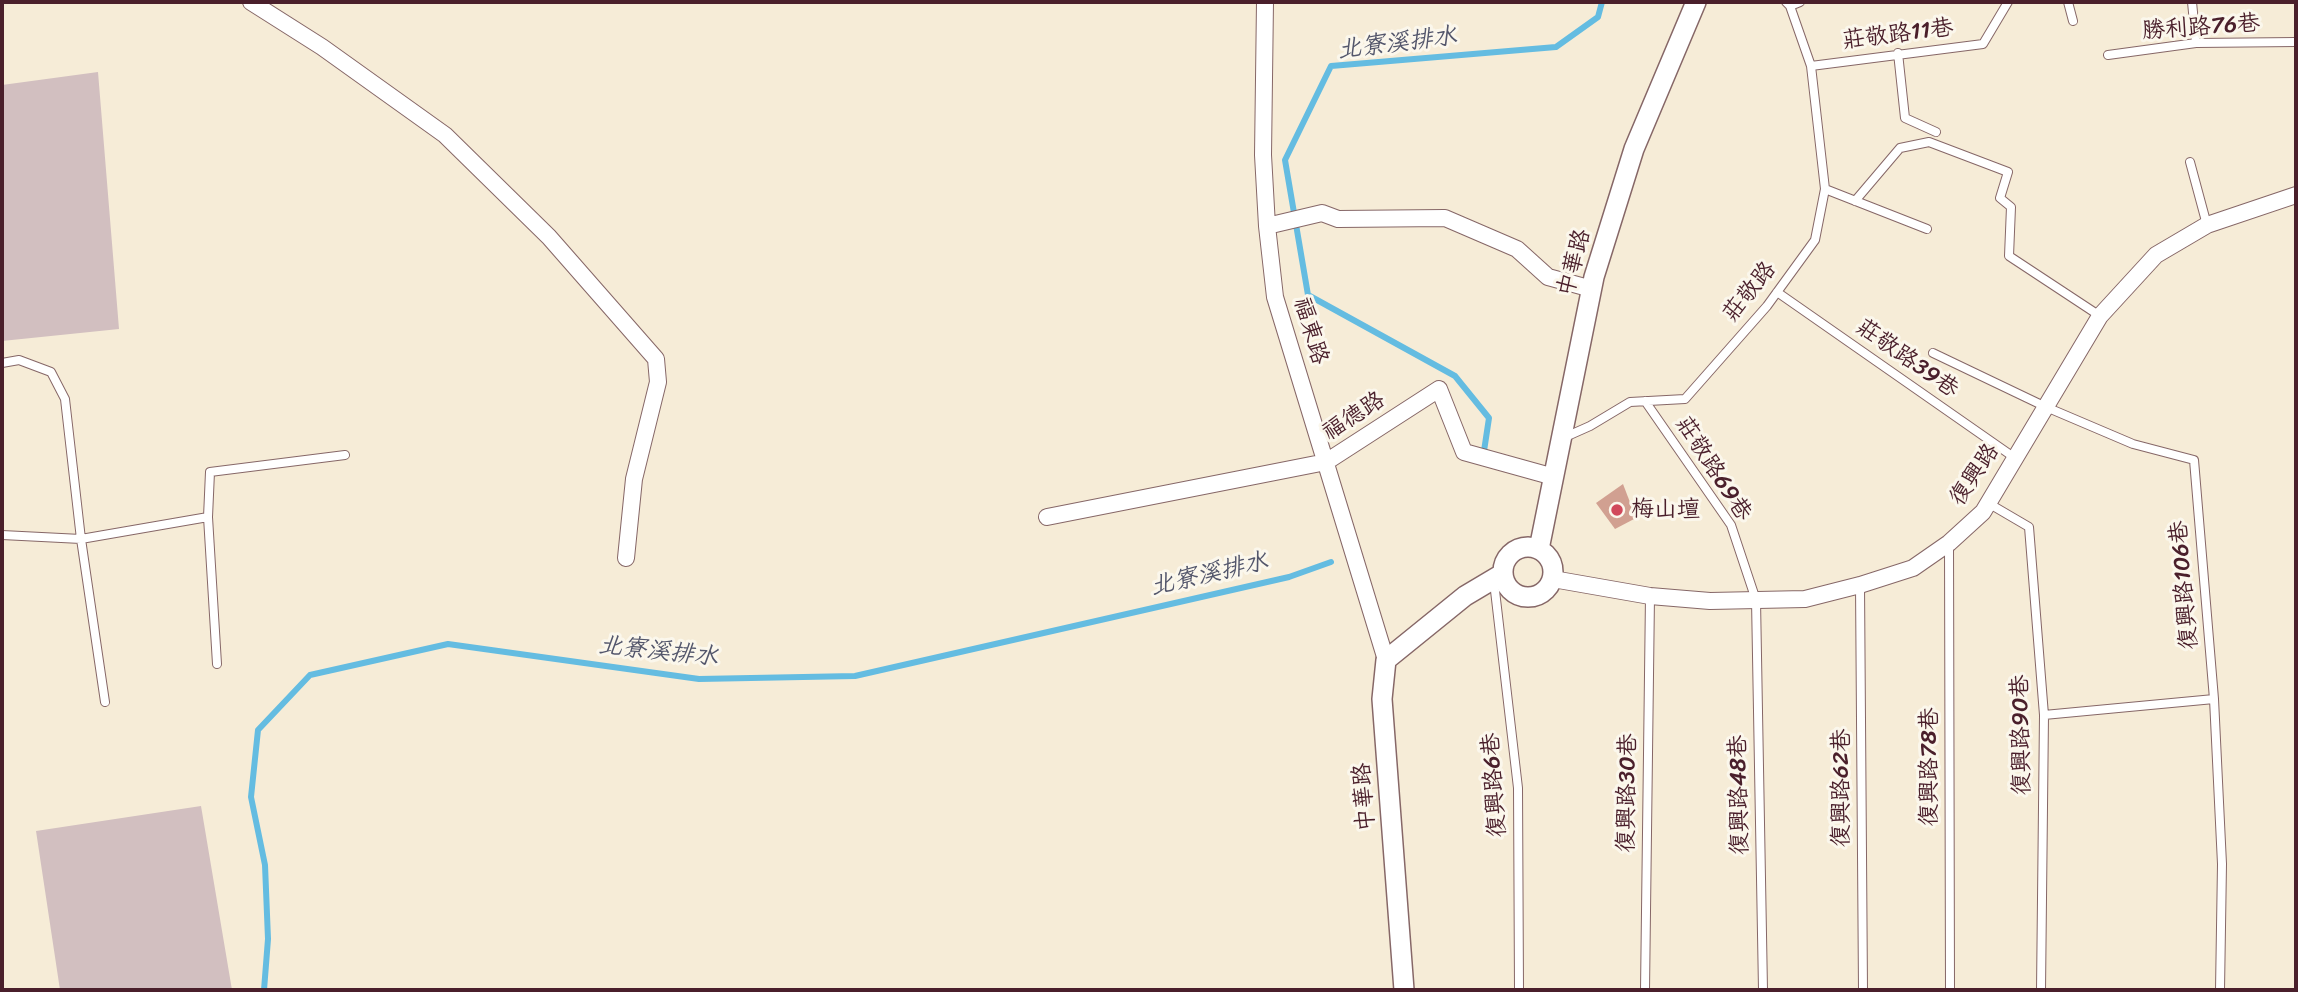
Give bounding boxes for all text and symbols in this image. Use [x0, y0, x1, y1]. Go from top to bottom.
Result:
street label: 勝利路76巷 [2141, 10, 2261, 46]
street label: 莊敬路11巷 [1841, 14, 1955, 56]
water label: 北寮溪排水 [1336, 22, 1458, 66]
street label: 中華路 [1553, 226, 1597, 300]
street label: 莊敬路 [1718, 257, 1782, 327]
street label: 福東路 [1287, 294, 1333, 368]
street label: 莊敬路39巷 [1850, 314, 1964, 404]
street label: 福德路 [1318, 387, 1390, 447]
street label: 莊敬路69巷 [1669, 412, 1757, 526]
street label: 復興路 [1944, 439, 2006, 511]
place label: 梅山壇 [1631, 496, 1700, 524]
marker: 梅山壇 [1609, 502, 1625, 518]
street label: 復興路106巷 [2166, 519, 2204, 651]
water label: 北寮溪排水 [1147, 547, 1271, 603]
water label: 北寮溪排水 [597, 631, 719, 673]
street label: 復興路90巷 [2007, 674, 2037, 796]
street label: 復興路78巷 [1916, 707, 1944, 827]
street label: 復興路62巷 [1828, 729, 1856, 847]
street label: 復興路6巷 [1478, 732, 1512, 838]
street label: 復興路30巷 [1613, 733, 1643, 853]
street label: 復興路48巷 [1725, 735, 1755, 855]
street label: 中華路 [1349, 762, 1381, 832]

